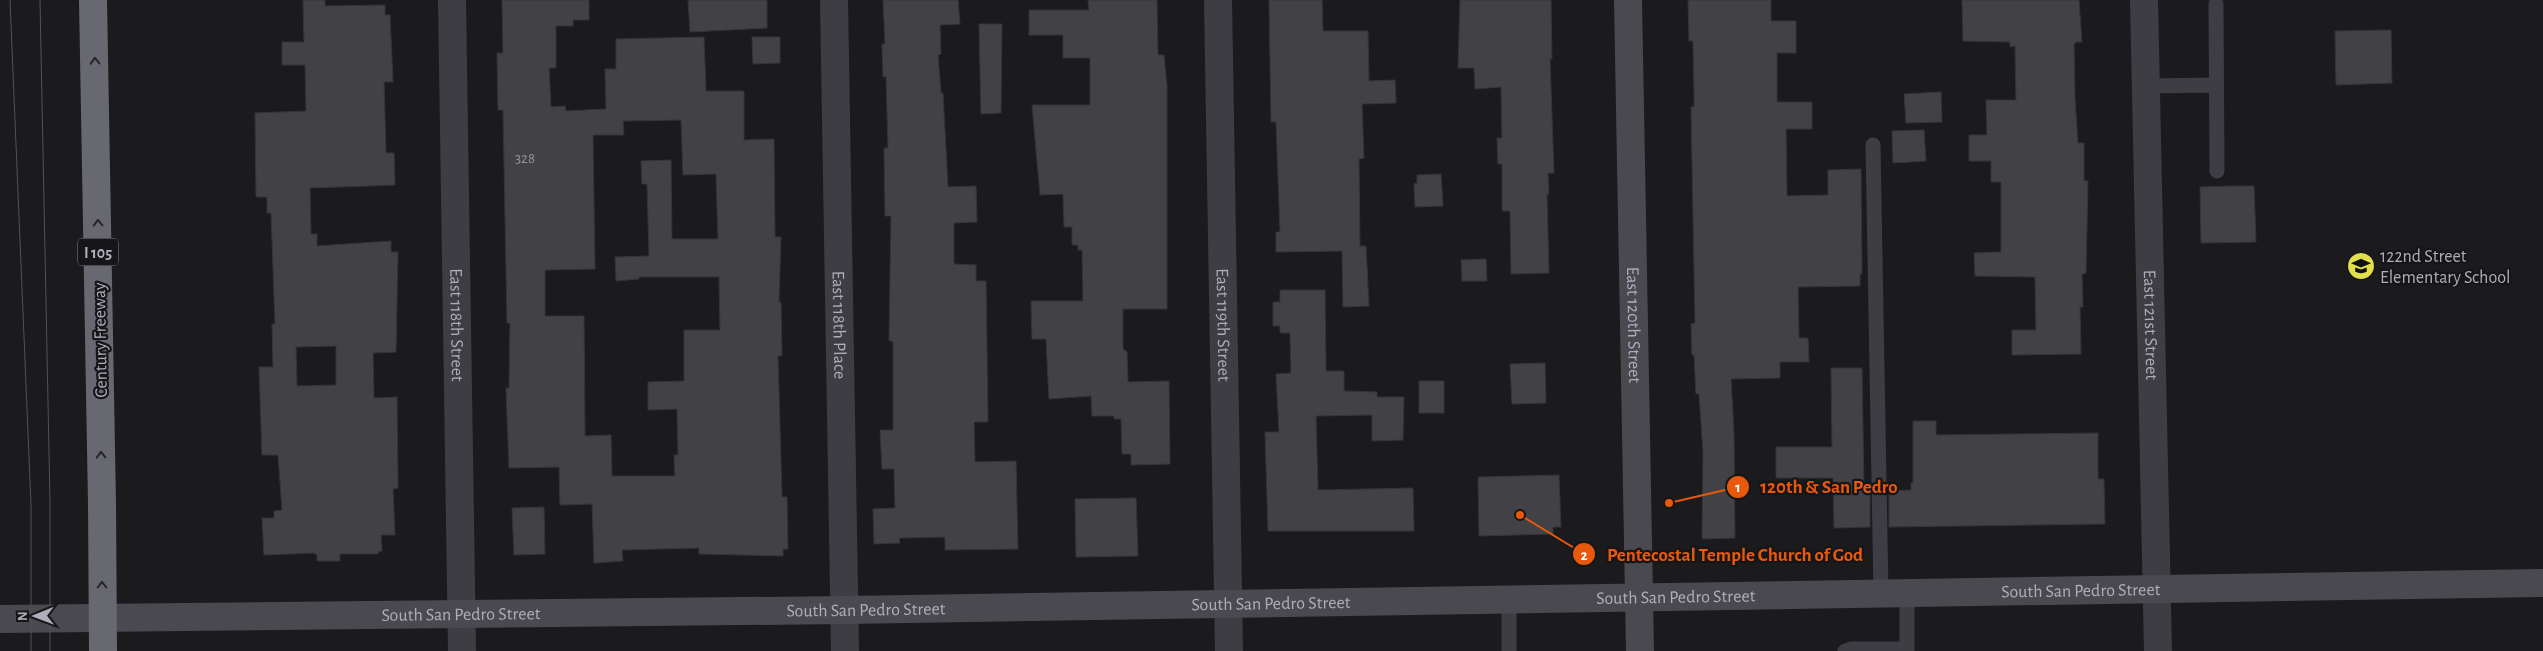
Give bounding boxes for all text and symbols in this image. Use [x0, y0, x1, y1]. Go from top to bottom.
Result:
one-way arrow [89, 56, 100, 64]
house number: 328 [515, 151, 535, 166]
one-way arrow [93, 219, 103, 226]
road number: I 105 [78, 238, 118, 266]
place label: 122nd Street Elementary School [2380, 248, 2511, 287]
school or university icon: 122nd Street Elementary School [2346, 251, 2376, 281]
street label: East 120th Street [1623, 267, 1643, 384]
street label: East 118th Street [446, 268, 466, 382]
street label: East 119th Street [1213, 268, 1232, 382]
street label: East 121st Street [2140, 270, 2160, 381]
street label: East 118th Place [829, 271, 848, 379]
street label: Century Freeway [91, 282, 111, 398]
one-way arrow [96, 451, 106, 459]
callout: 120th & San Pedro [1726, 470, 1908, 504]
text: 120th & San Pedro [1760, 478, 1898, 497]
text: 1 [1735, 480, 1741, 495]
callout: Pentecostal Temple Church of God [1572, 537, 1873, 571]
text: Pentecostal Temple Church of God [1607, 546, 1863, 565]
text: 2 [1580, 548, 1588, 563]
one-way arrow [97, 581, 107, 588]
street label: South San Pedro Street [2001, 581, 2161, 602]
street label: South San Pedro Street [1596, 588, 1756, 608]
north arrow [10, 591, 60, 641]
street label: South San Pedro Street [1191, 594, 1351, 614]
street label: South San Pedro Street [786, 600, 946, 621]
street label: South San Pedro Street [381, 605, 541, 625]
text: N [16, 611, 30, 621]

